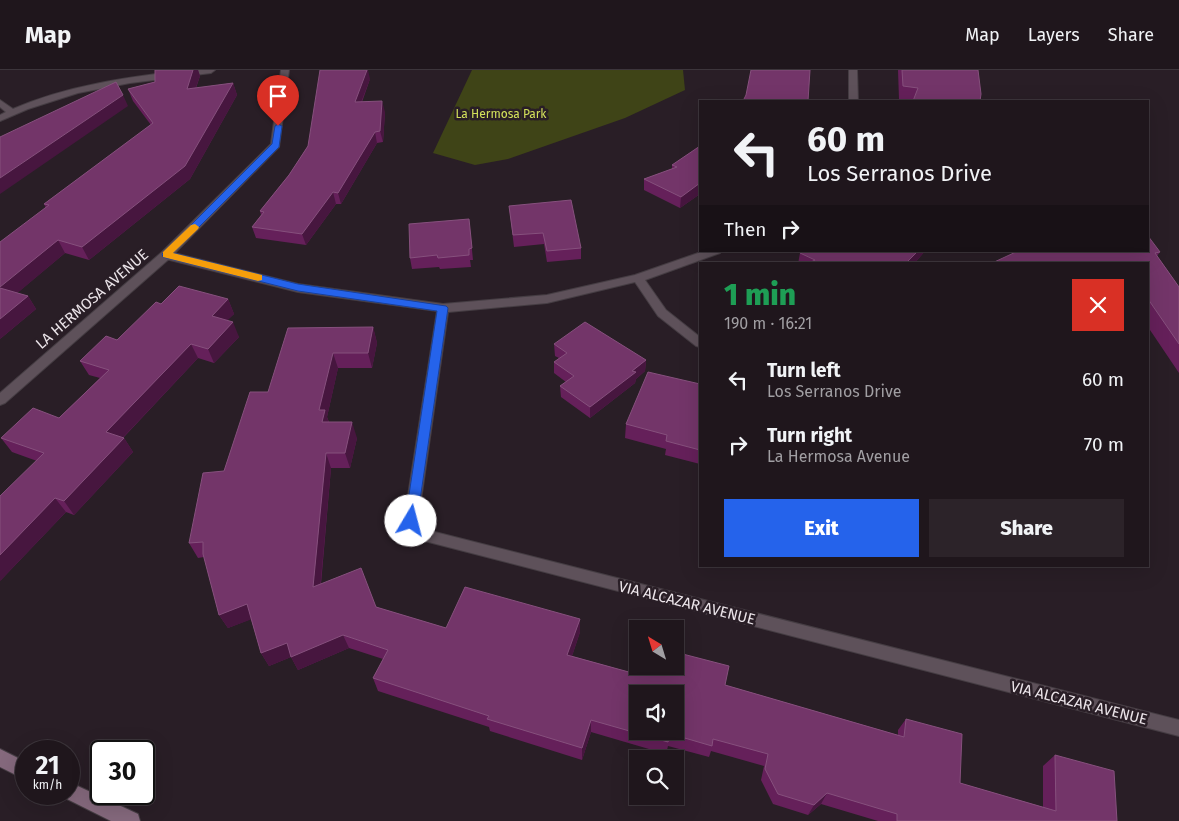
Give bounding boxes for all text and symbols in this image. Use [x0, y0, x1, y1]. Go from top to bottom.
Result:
text: Map [25, 21, 71, 49]
text: Map [965, 24, 1000, 46]
text: Layers [1028, 24, 1080, 46]
text: Share [1108, 24, 1154, 46]
pin [257, 75, 299, 126]
icon: arrive [264, 82, 292, 110]
park label: La Hermosa Park [456, 107, 547, 121]
text: 60 m [807, 118, 885, 160]
icon: left [724, 120, 789, 185]
text: Los Serranos Drive [807, 160, 992, 187]
icon: right [776, 215, 804, 243]
text: Then [724, 218, 766, 241]
street label: LA HERMOSA AVENUE [32, 245, 152, 353]
text: 1 min [724, 277, 796, 313]
button: close [1072, 279, 1124, 331]
text: 190 m · 16:21 [724, 314, 812, 333]
text: Turn left [767, 359, 841, 382]
icon: left [724, 366, 752, 394]
text: 60 m [1082, 368, 1124, 391]
text: Los Serranos Drive [767, 382, 902, 401]
text: Turn right [767, 424, 852, 447]
icon: right [724, 431, 752, 459]
text: 70 m [1084, 433, 1124, 456]
text: La Hermosa Avenue [767, 447, 910, 466]
position arrow [384, 494, 436, 546]
button: Exit [724, 499, 919, 557]
button: Share [929, 499, 1124, 557]
street label: VIA ALCAZAR AVENUE [617, 577, 757, 629]
north arrow [629, 620, 684, 675]
map controls [629, 620, 684, 805]
street label: VIA ALCAZAR AVENUE [1009, 677, 1149, 729]
button: sound [629, 685, 684, 740]
speed limit sign: 30 [90, 740, 155, 805]
button: search [629, 750, 684, 805]
text: 21 [36, 751, 59, 781]
text: km/h [33, 778, 62, 792]

